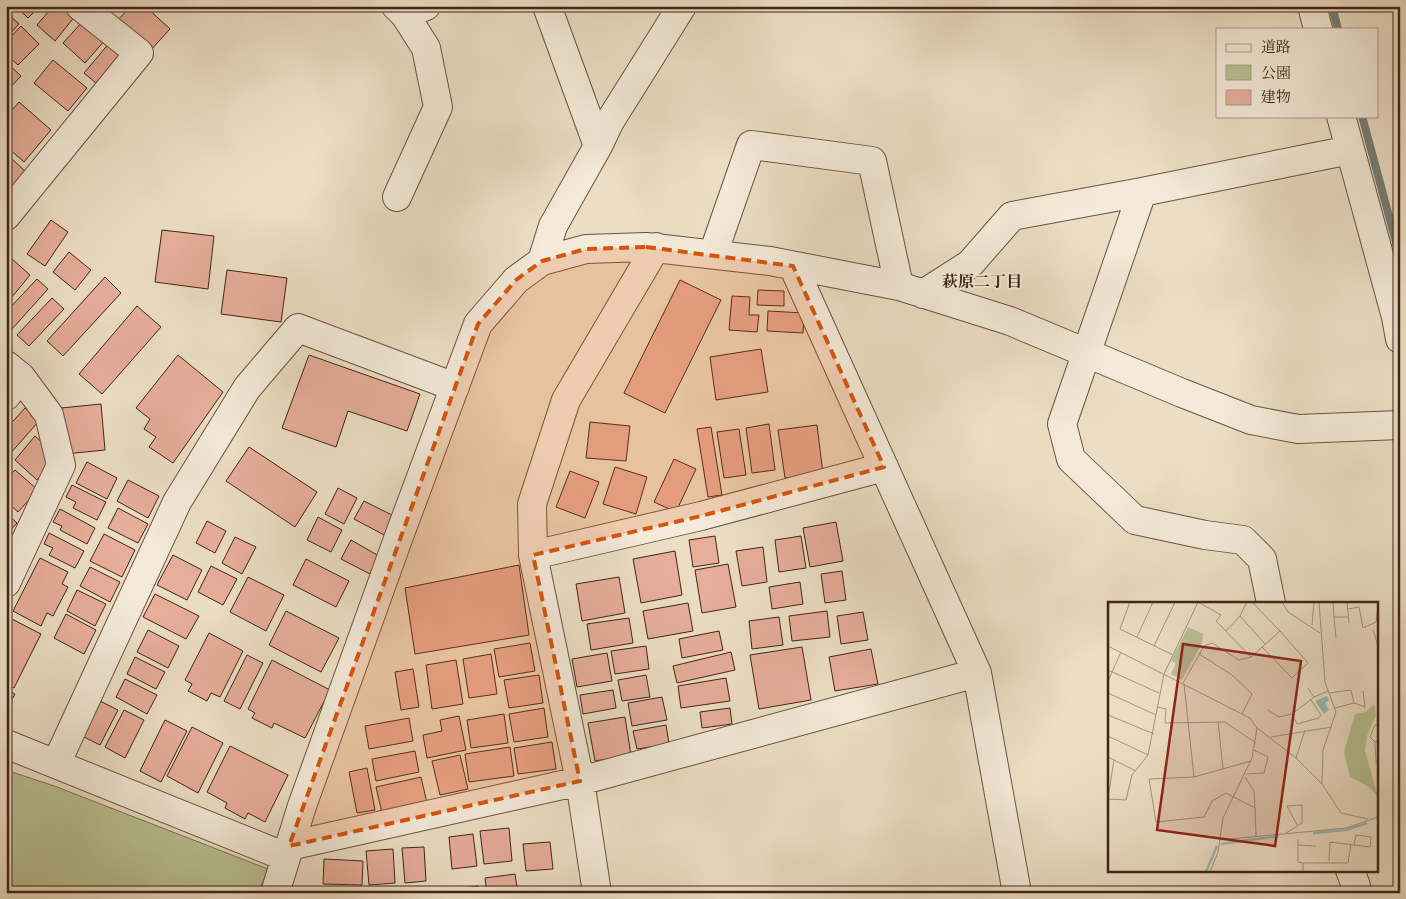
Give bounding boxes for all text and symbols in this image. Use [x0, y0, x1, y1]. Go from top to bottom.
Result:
legend [1216, 28, 1378, 118]
text: 道路 [1261, 38, 1291, 57]
text: 公園 [1261, 64, 1291, 83]
text: 建物 [1261, 88, 1291, 107]
district label: 萩原二丁目 [942, 272, 1022, 292]
inset map [1108, 602, 1378, 872]

